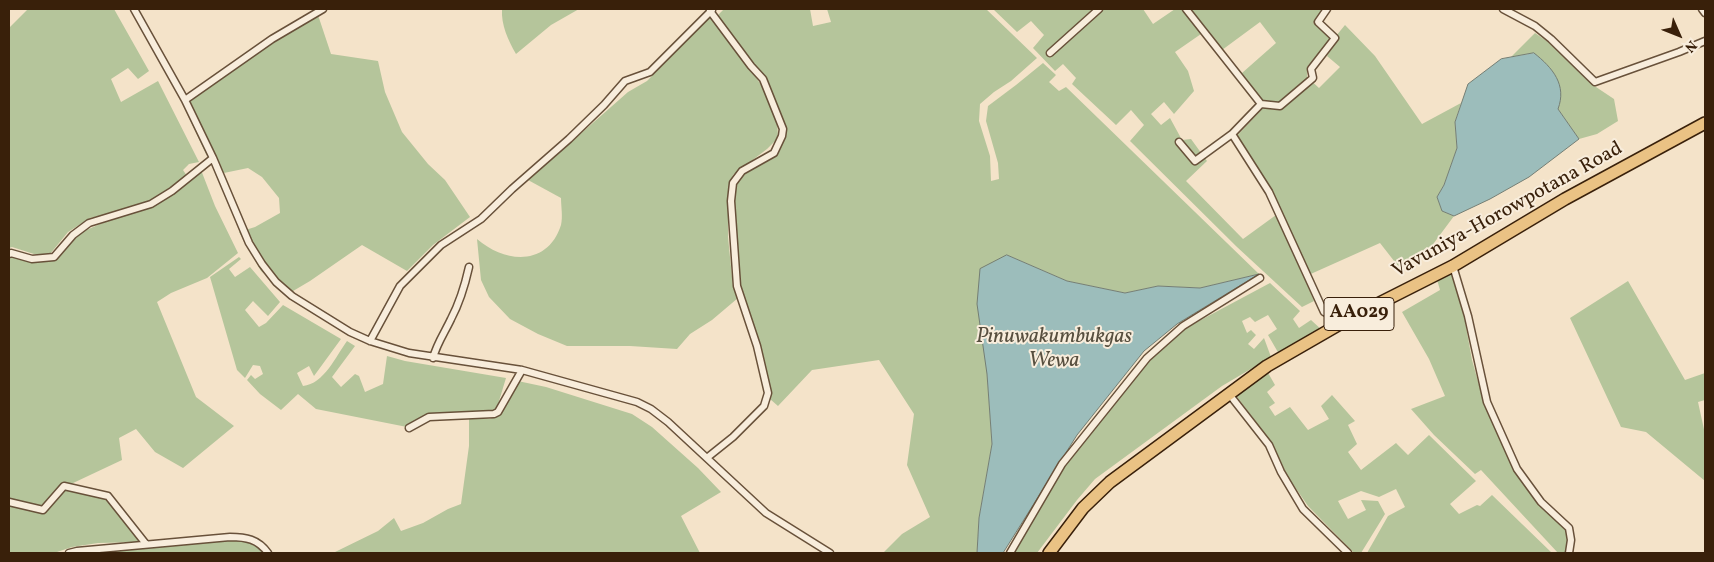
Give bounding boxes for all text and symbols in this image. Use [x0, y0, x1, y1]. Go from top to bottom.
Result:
north arrow [1654, 10, 1704, 60]
text: N [1680, 36, 1701, 56]
street label: Vavuniya-Horowpotana Road [1389, 138, 1627, 284]
road number: AA029 [1324, 298, 1394, 330]
water label: Pinuwakumbukgas Wewa [976, 325, 1132, 375]

